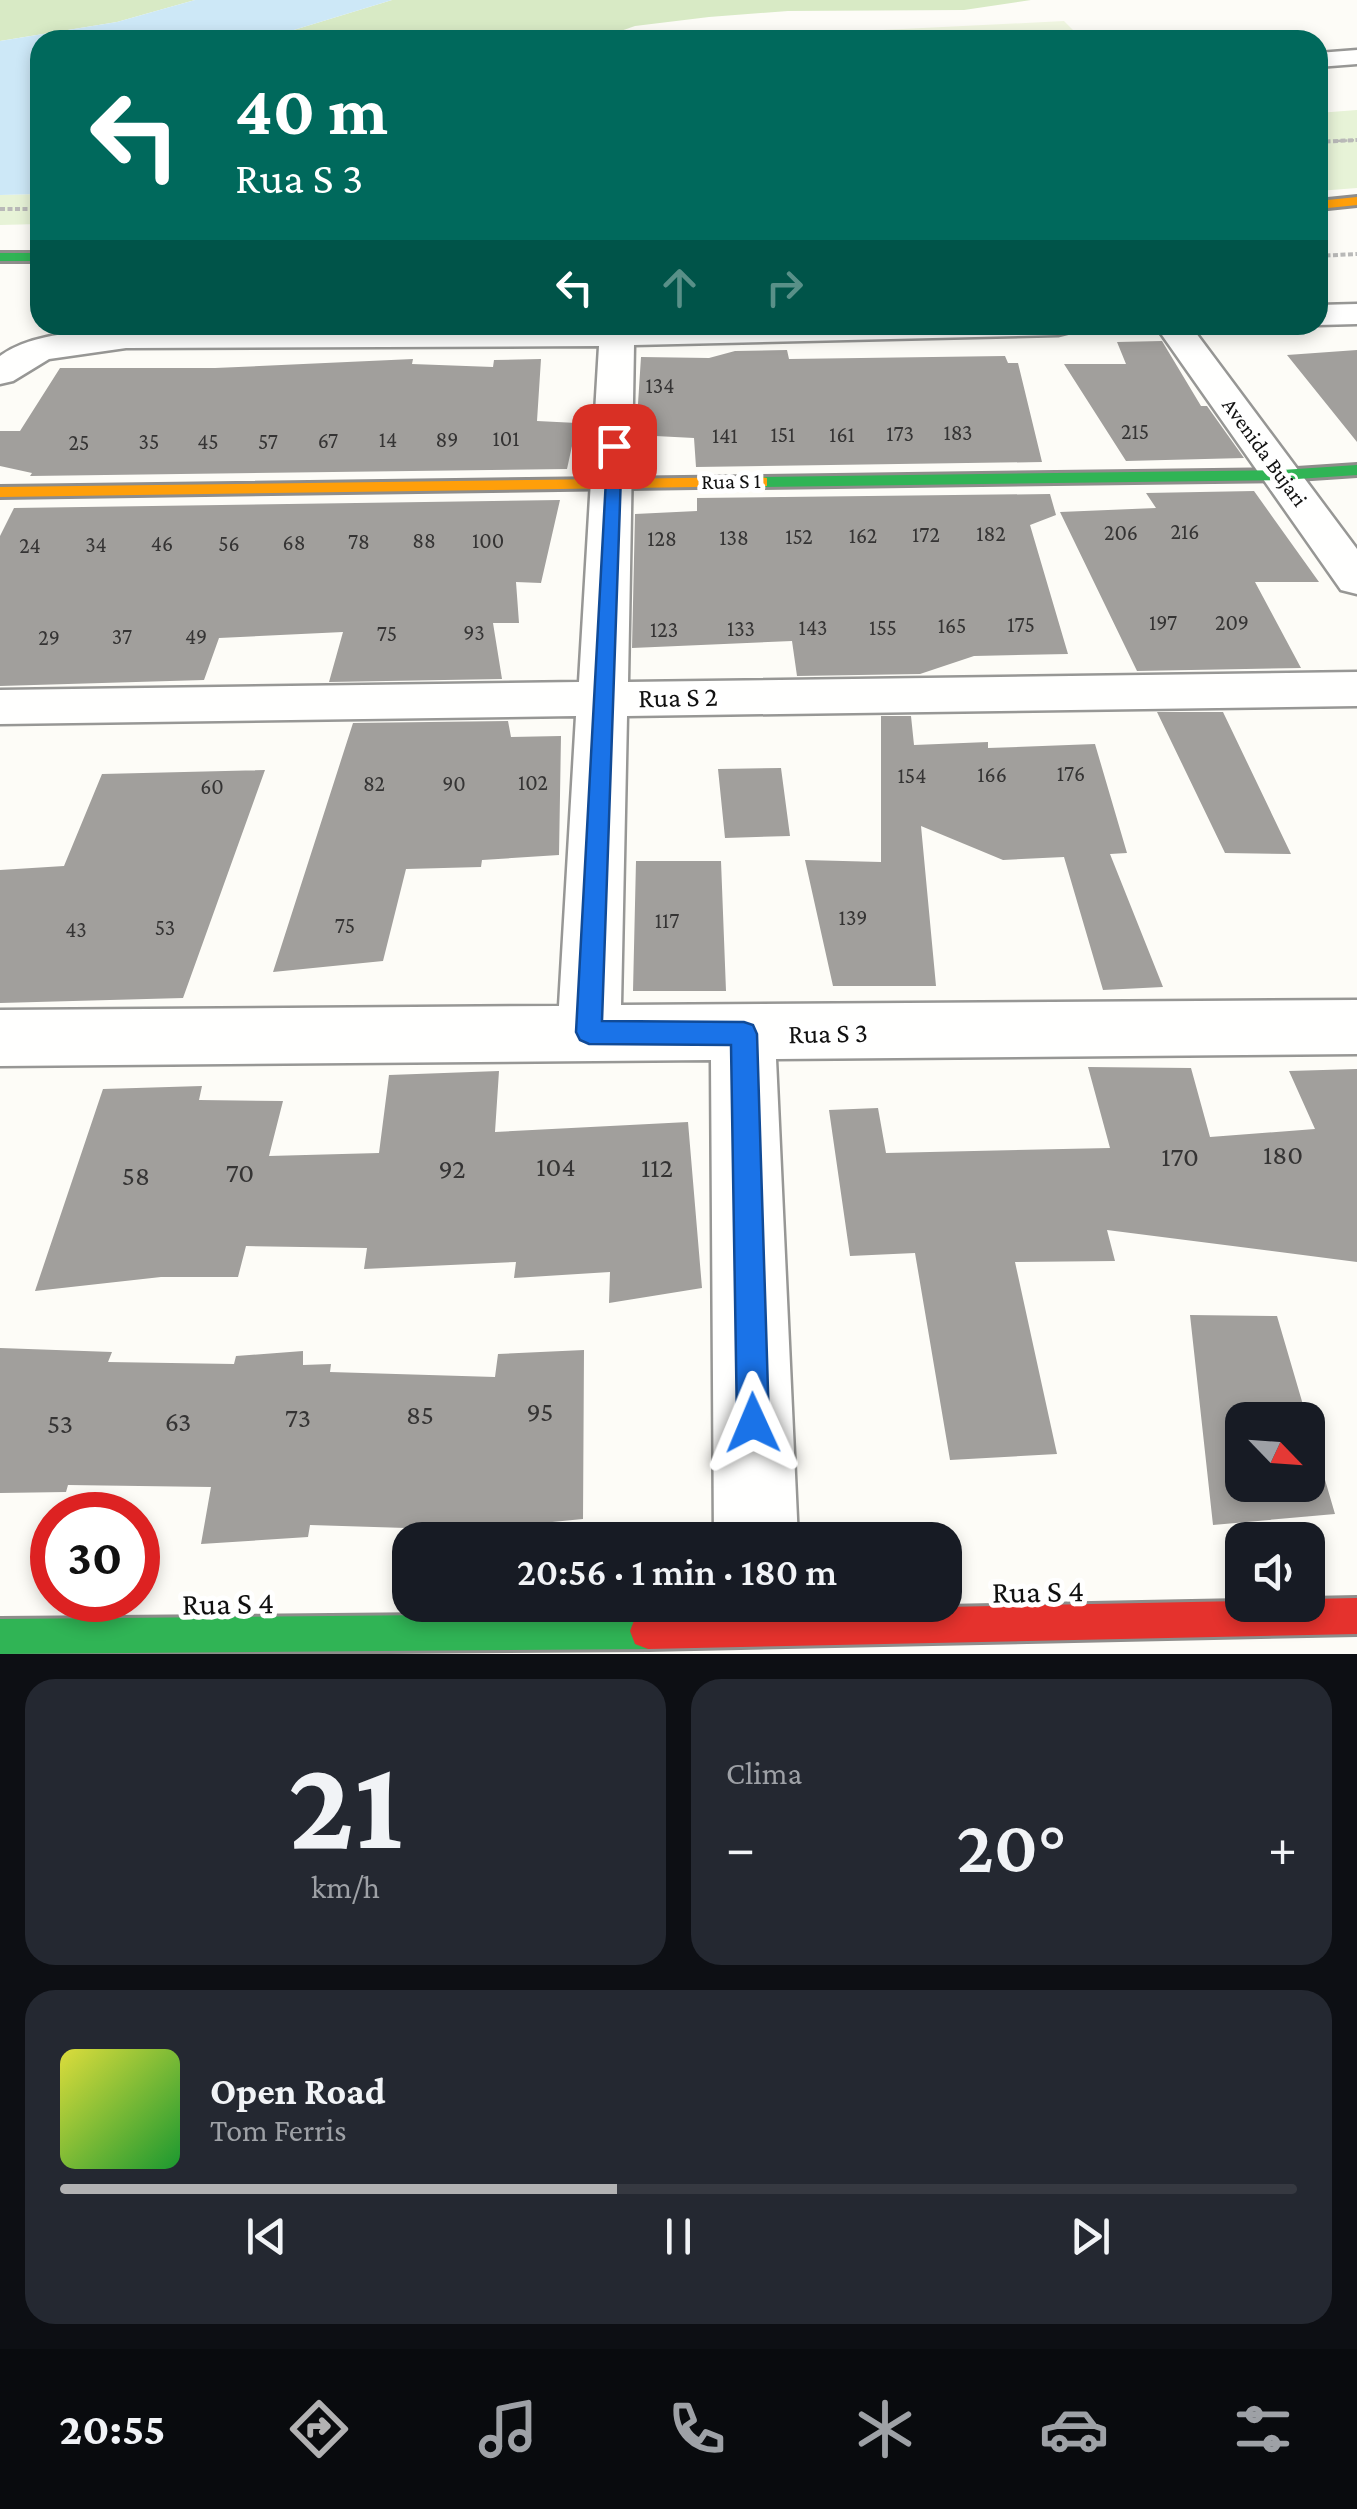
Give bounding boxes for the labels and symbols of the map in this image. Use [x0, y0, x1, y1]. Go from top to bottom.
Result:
house number: 134 [646, 373, 674, 398]
street label: Avenida Bujari [1217, 393, 1313, 511]
pin [572, 404, 657, 489]
house number: 215 [1121, 419, 1149, 444]
house number: 183 [943, 420, 973, 445]
house number: 173 [886, 421, 914, 446]
house number: 151 [771, 422, 795, 447]
house number: 161 [829, 422, 855, 447]
house number: 141 [712, 423, 738, 448]
house number: 101 [492, 426, 520, 451]
house number: 14 [379, 427, 397, 452]
house number: 89 [436, 427, 458, 452]
house number: 67 [318, 428, 338, 453]
house number: 35 [139, 429, 159, 454]
house number: 45 [197, 429, 219, 454]
house number: 57 [258, 429, 278, 454]
house number: 25 [69, 430, 89, 455]
street label: Rua S 1 [701, 468, 761, 494]
house number: 216 [1171, 519, 1199, 544]
house number: 206 [1104, 520, 1138, 545]
house number: 182 [976, 521, 1006, 546]
house number: 172 [912, 522, 940, 547]
house number: 162 [849, 523, 877, 548]
house number: 152 [785, 524, 813, 549]
house number: 138 [719, 525, 749, 550]
house number: 128 [647, 526, 677, 551]
house number: 88 [412, 528, 436, 553]
house number: 100 [472, 528, 504, 553]
house number: 78 [348, 529, 370, 554]
house number: 68 [282, 530, 306, 555]
house number: 46 [151, 531, 173, 556]
house number: 56 [218, 531, 240, 556]
house number: 34 [85, 532, 107, 557]
house number: 24 [19, 533, 41, 558]
house number: 197 [1149, 610, 1177, 635]
house number: 209 [1215, 610, 1249, 635]
house number: 175 [1007, 612, 1035, 637]
house number: 165 [938, 613, 966, 638]
house number: 143 [799, 615, 827, 640]
house number: 155 [869, 615, 897, 640]
house number: 133 [727, 616, 755, 641]
house number: 123 [650, 617, 678, 642]
house number: 93 [463, 620, 485, 645]
house number: 75 [377, 621, 397, 646]
house number: 37 [112, 624, 132, 649]
house number: 49 [185, 624, 207, 649]
house number: 29 [38, 625, 60, 650]
street label: Rua S 2 [638, 681, 718, 713]
house number: 176 [1057, 761, 1085, 786]
house number: 166 [977, 762, 1007, 787]
house number: 154 [898, 763, 926, 788]
house number: 102 [518, 770, 548, 795]
house number: 82 [363, 771, 385, 796]
house number: 90 [442, 771, 466, 796]
house number: 60 [200, 774, 224, 799]
house number: 139 [839, 905, 867, 930]
house number: 117 [655, 908, 679, 933]
house number: 75 [335, 913, 355, 938]
house number: 53 [155, 915, 175, 940]
house number: 43 [65, 917, 87, 942]
street label: Rua S 3 [788, 1017, 868, 1049]
house number: 180 [1263, 1139, 1303, 1170]
house number: 170 [1161, 1141, 1199, 1172]
house number: 104 [536, 1151, 576, 1182]
house number: 112 [641, 1152, 673, 1183]
house number: 92 [438, 1153, 466, 1184]
house number: 70 [226, 1157, 254, 1188]
house number: 58 [122, 1160, 150, 1191]
position arrow [701, 1371, 805, 1475]
house number: 95 [526, 1396, 554, 1427]
house number: 85 [406, 1399, 434, 1430]
house number: 73 [285, 1402, 311, 1433]
north arrow [1225, 1402, 1325, 1502]
house number: 63 [165, 1406, 191, 1437]
house number: 53 [47, 1408, 73, 1439]
speed limit sign: 30 [30, 1492, 160, 1622]
street label: Rua S 4 [991, 1572, 1085, 1610]
street label: Rua S 4 [181, 1584, 275, 1622]

